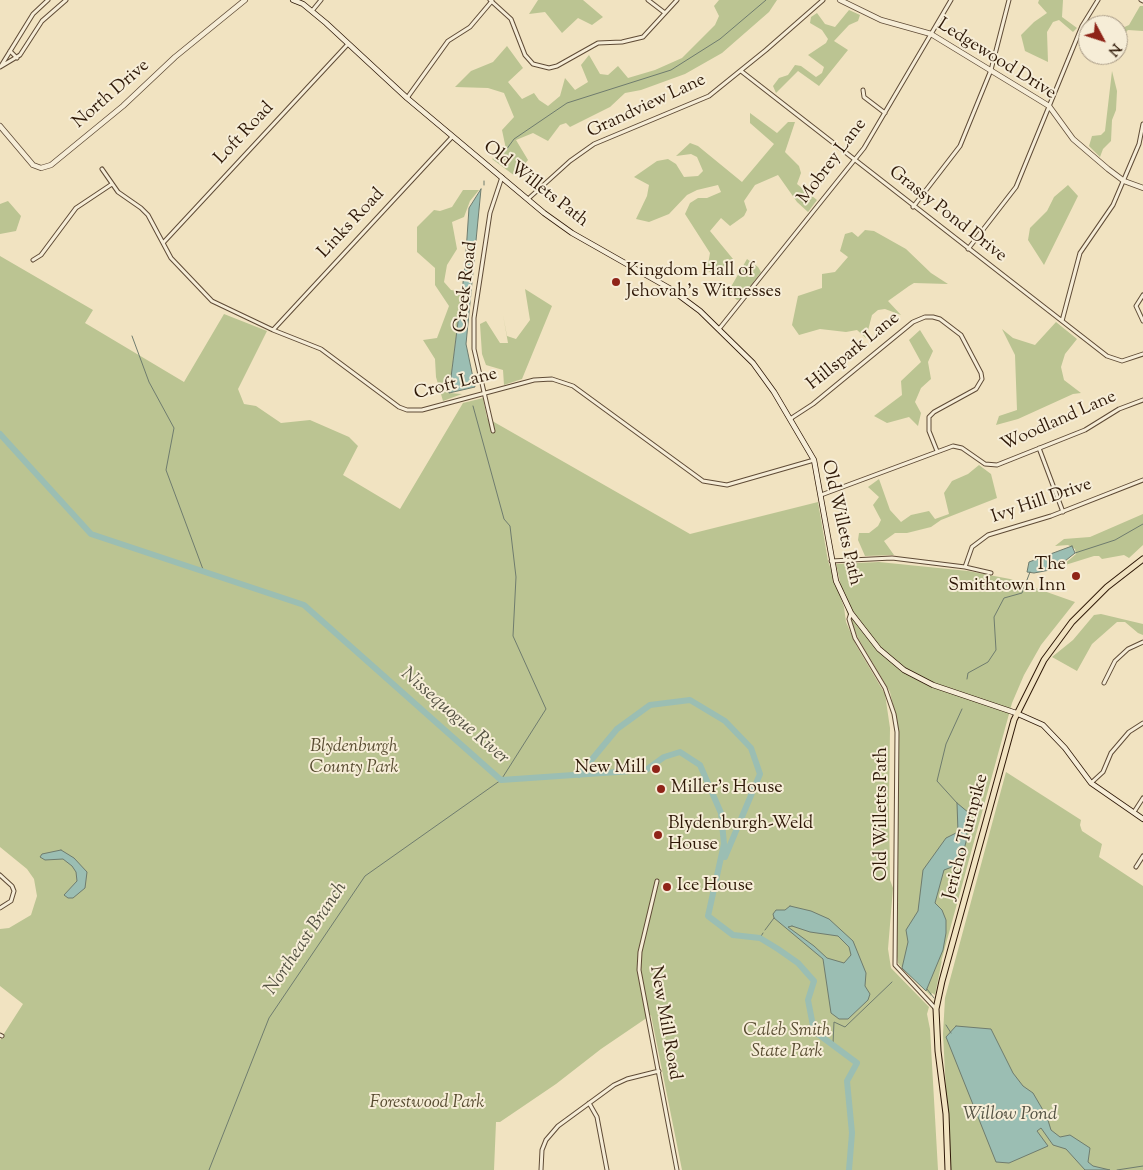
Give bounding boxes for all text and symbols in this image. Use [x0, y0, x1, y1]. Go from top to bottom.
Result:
street label: Ledgewood Drive [933, 15, 1059, 105]
north arrow [1078, 15, 1128, 65]
text: N [1102, 38, 1125, 60]
street label: North Drive [69, 56, 155, 134]
street label: Grandview Lane [584, 70, 710, 144]
street label: Loft Road [211, 98, 279, 170]
street label: Mobrey Lane [794, 115, 872, 209]
street label: Old Willets Path [478, 137, 592, 233]
street label: Grassy Pond Drive [884, 162, 1010, 268]
street label: Links Road [314, 185, 390, 263]
street label: Creek Road [451, 240, 483, 334]
place label: Kingdom Hall of Jehovah’s Witnesses [626, 261, 781, 304]
marker: Kingdom Hall of Jehovah’s Witnesses [610, 276, 622, 288]
street label: Hillspark Lane [803, 308, 905, 396]
street label: Croft Lane [412, 364, 500, 406]
street label: Woodland Lane [998, 387, 1120, 457]
street label: Old Willets Path [815, 458, 865, 588]
street label: Ivy Hill Drive [989, 475, 1095, 529]
place label: The Smithtown Inn [948, 555, 1066, 598]
marker: The Smithtown Inn [1070, 570, 1082, 582]
water label: Nissequogue River [395, 664, 513, 770]
park label: Blydenburgh County Park [310, 737, 398, 780]
street label: Old Willetts Path [872, 747, 894, 881]
place label: New Mill [575, 758, 646, 780]
marker: New Mill [650, 763, 662, 775]
street label: Jericho Turnpike [940, 772, 994, 902]
place label: Miller's House [671, 778, 783, 800]
marker: Miller's House [655, 783, 667, 795]
place label: Blydenburgh-Weld House [668, 814, 813, 856]
marker: Blydenburgh-Weld House [652, 829, 664, 841]
place label: Ice House [677, 876, 753, 898]
water label: Northeast Branch [261, 878, 353, 1000]
marker: Ice House [661, 881, 673, 893]
street label: New Mill Road [643, 964, 685, 1082]
park label: Caleb Smith State Park [743, 1021, 831, 1064]
park label: Forestwood Park [370, 1093, 484, 1115]
water label: Willow Pond [963, 1105, 1057, 1127]

